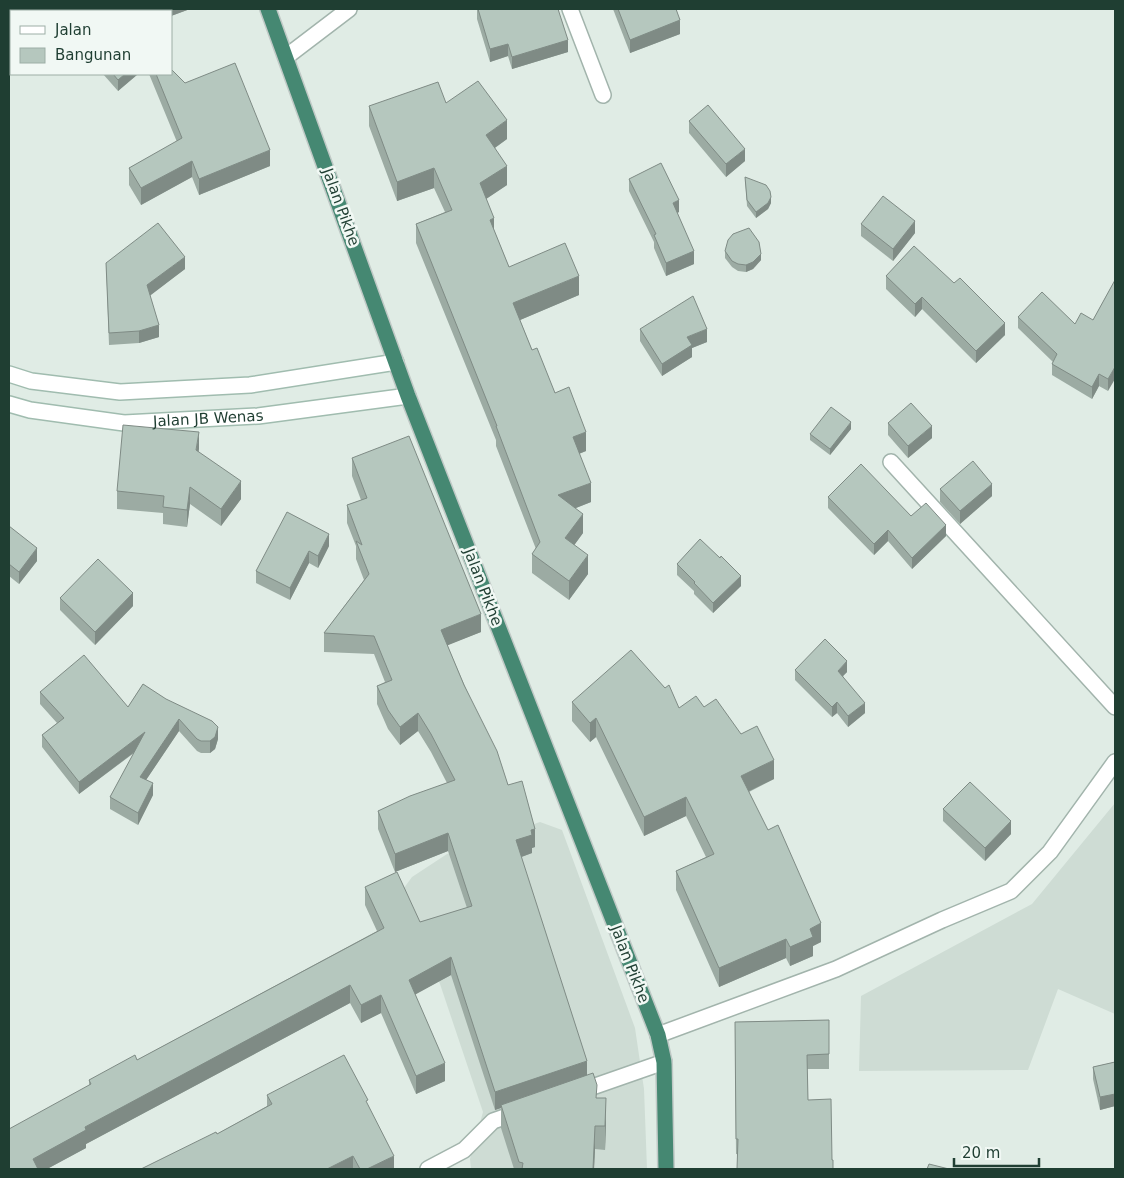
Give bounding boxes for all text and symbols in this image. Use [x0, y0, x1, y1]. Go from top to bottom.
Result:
legend [10, 10, 172, 75]
text: Jalan [54, 21, 91, 39]
text: Bangunan [55, 46, 131, 64]
street label: Jalan Pikhe [318, 165, 363, 248]
street label: Jalan JB Wenas [151, 406, 265, 431]
street label: Jalan Pikhe [460, 545, 506, 628]
street label: Jalan Pikhe [607, 922, 653, 1005]
scale bar [954, 1136, 1039, 1168]
text: 20 m [962, 1144, 1000, 1162]

